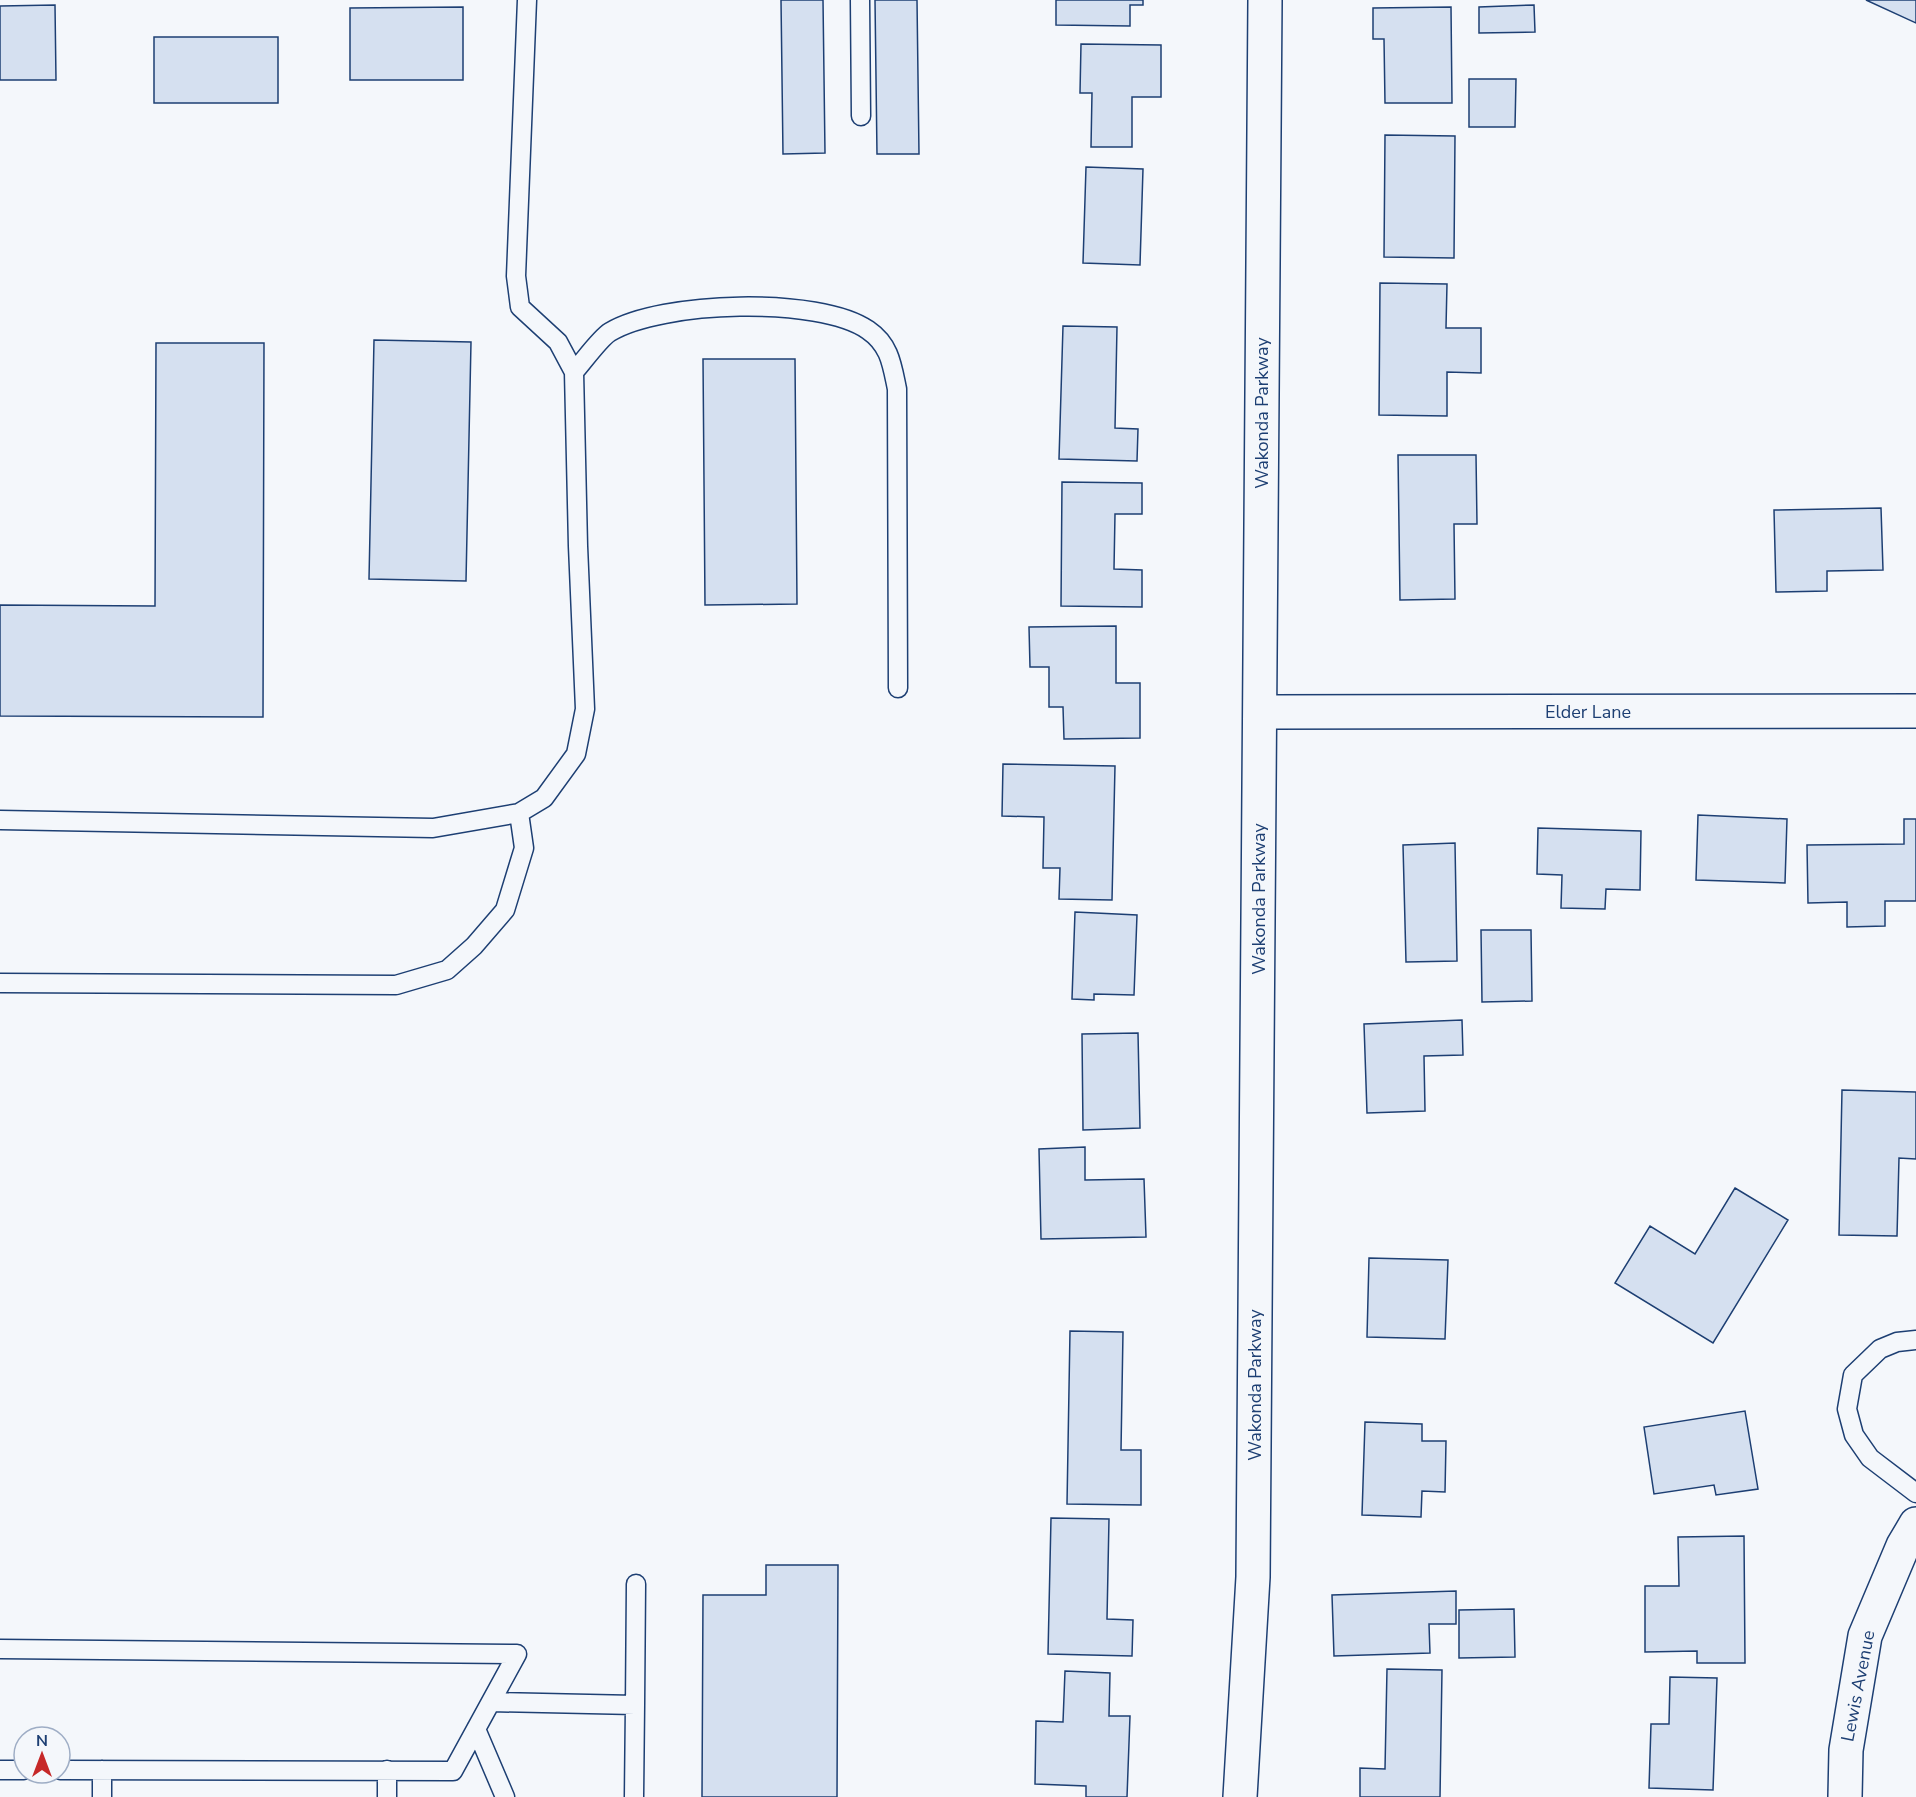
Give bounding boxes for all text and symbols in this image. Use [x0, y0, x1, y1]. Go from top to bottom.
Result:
street label: Wakonda Parkway [1250, 337, 1274, 489]
street label: Elder Lane [1545, 700, 1631, 724]
street label: Wakonda Parkway [1247, 823, 1271, 975]
street label: Wakonda Parkway [1243, 1309, 1267, 1461]
street label: Lewis Avenue [1835, 1628, 1881, 1744]
north arrow [12, 1725, 72, 1785]
text: N [36, 1730, 48, 1752]

